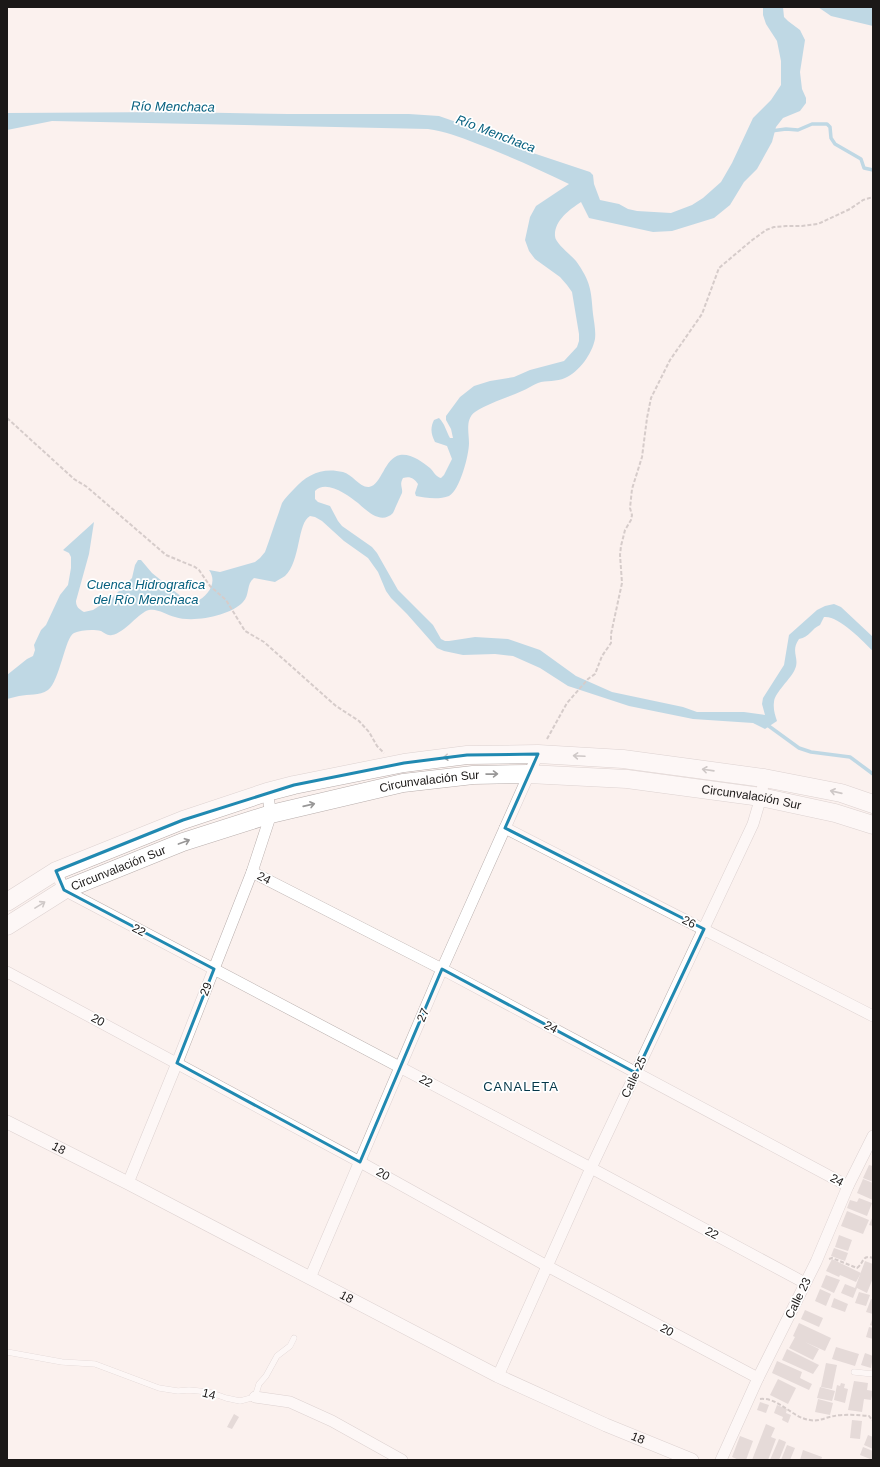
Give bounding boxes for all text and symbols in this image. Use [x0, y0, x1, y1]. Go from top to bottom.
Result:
water label: Río Menchaca [131, 98, 215, 115]
water label: Río Menchaca [454, 111, 538, 155]
water label: Cuenca Hidrografica del Río Menchaca [87, 577, 205, 607]
one-way arrow [443, 753, 456, 761]
one-way arrow [573, 753, 586, 760]
one-way arrow [702, 766, 715, 774]
street label: Circunvalación Sur [378, 768, 479, 795]
one-way arrow [485, 771, 498, 778]
street label: Circunvalación Sur [701, 782, 803, 812]
one-way arrow [830, 788, 843, 796]
one-way arrow [302, 800, 315, 808]
one-way arrow [178, 838, 191, 845]
street label: Circunvalación Sur [69, 843, 168, 893]
street label: 24 [255, 869, 273, 887]
one-way arrow [34, 901, 45, 909]
street label: 26 [680, 913, 698, 931]
street label: 22 [130, 921, 148, 939]
street label: 29 [197, 980, 215, 998]
street label: 27 [414, 1006, 432, 1024]
street label: 20 [89, 1011, 107, 1029]
street label: 24 [542, 1018, 560, 1036]
street label: Calle 25 [618, 1054, 650, 1100]
street label: 22 [417, 1072, 435, 1090]
district label: CANALETA [483, 1079, 559, 1094]
street label: 18 [50, 1139, 68, 1158]
street label: 20 [374, 1165, 393, 1184]
street label: 24 [828, 1171, 846, 1189]
street label: 22 [703, 1224, 721, 1242]
street label: Calle 23 [782, 1275, 814, 1321]
street label: 18 [337, 1288, 356, 1306]
street label: 20 [658, 1321, 676, 1339]
street label: 14 [201, 1386, 217, 1402]
street label: 18 [629, 1429, 647, 1447]

